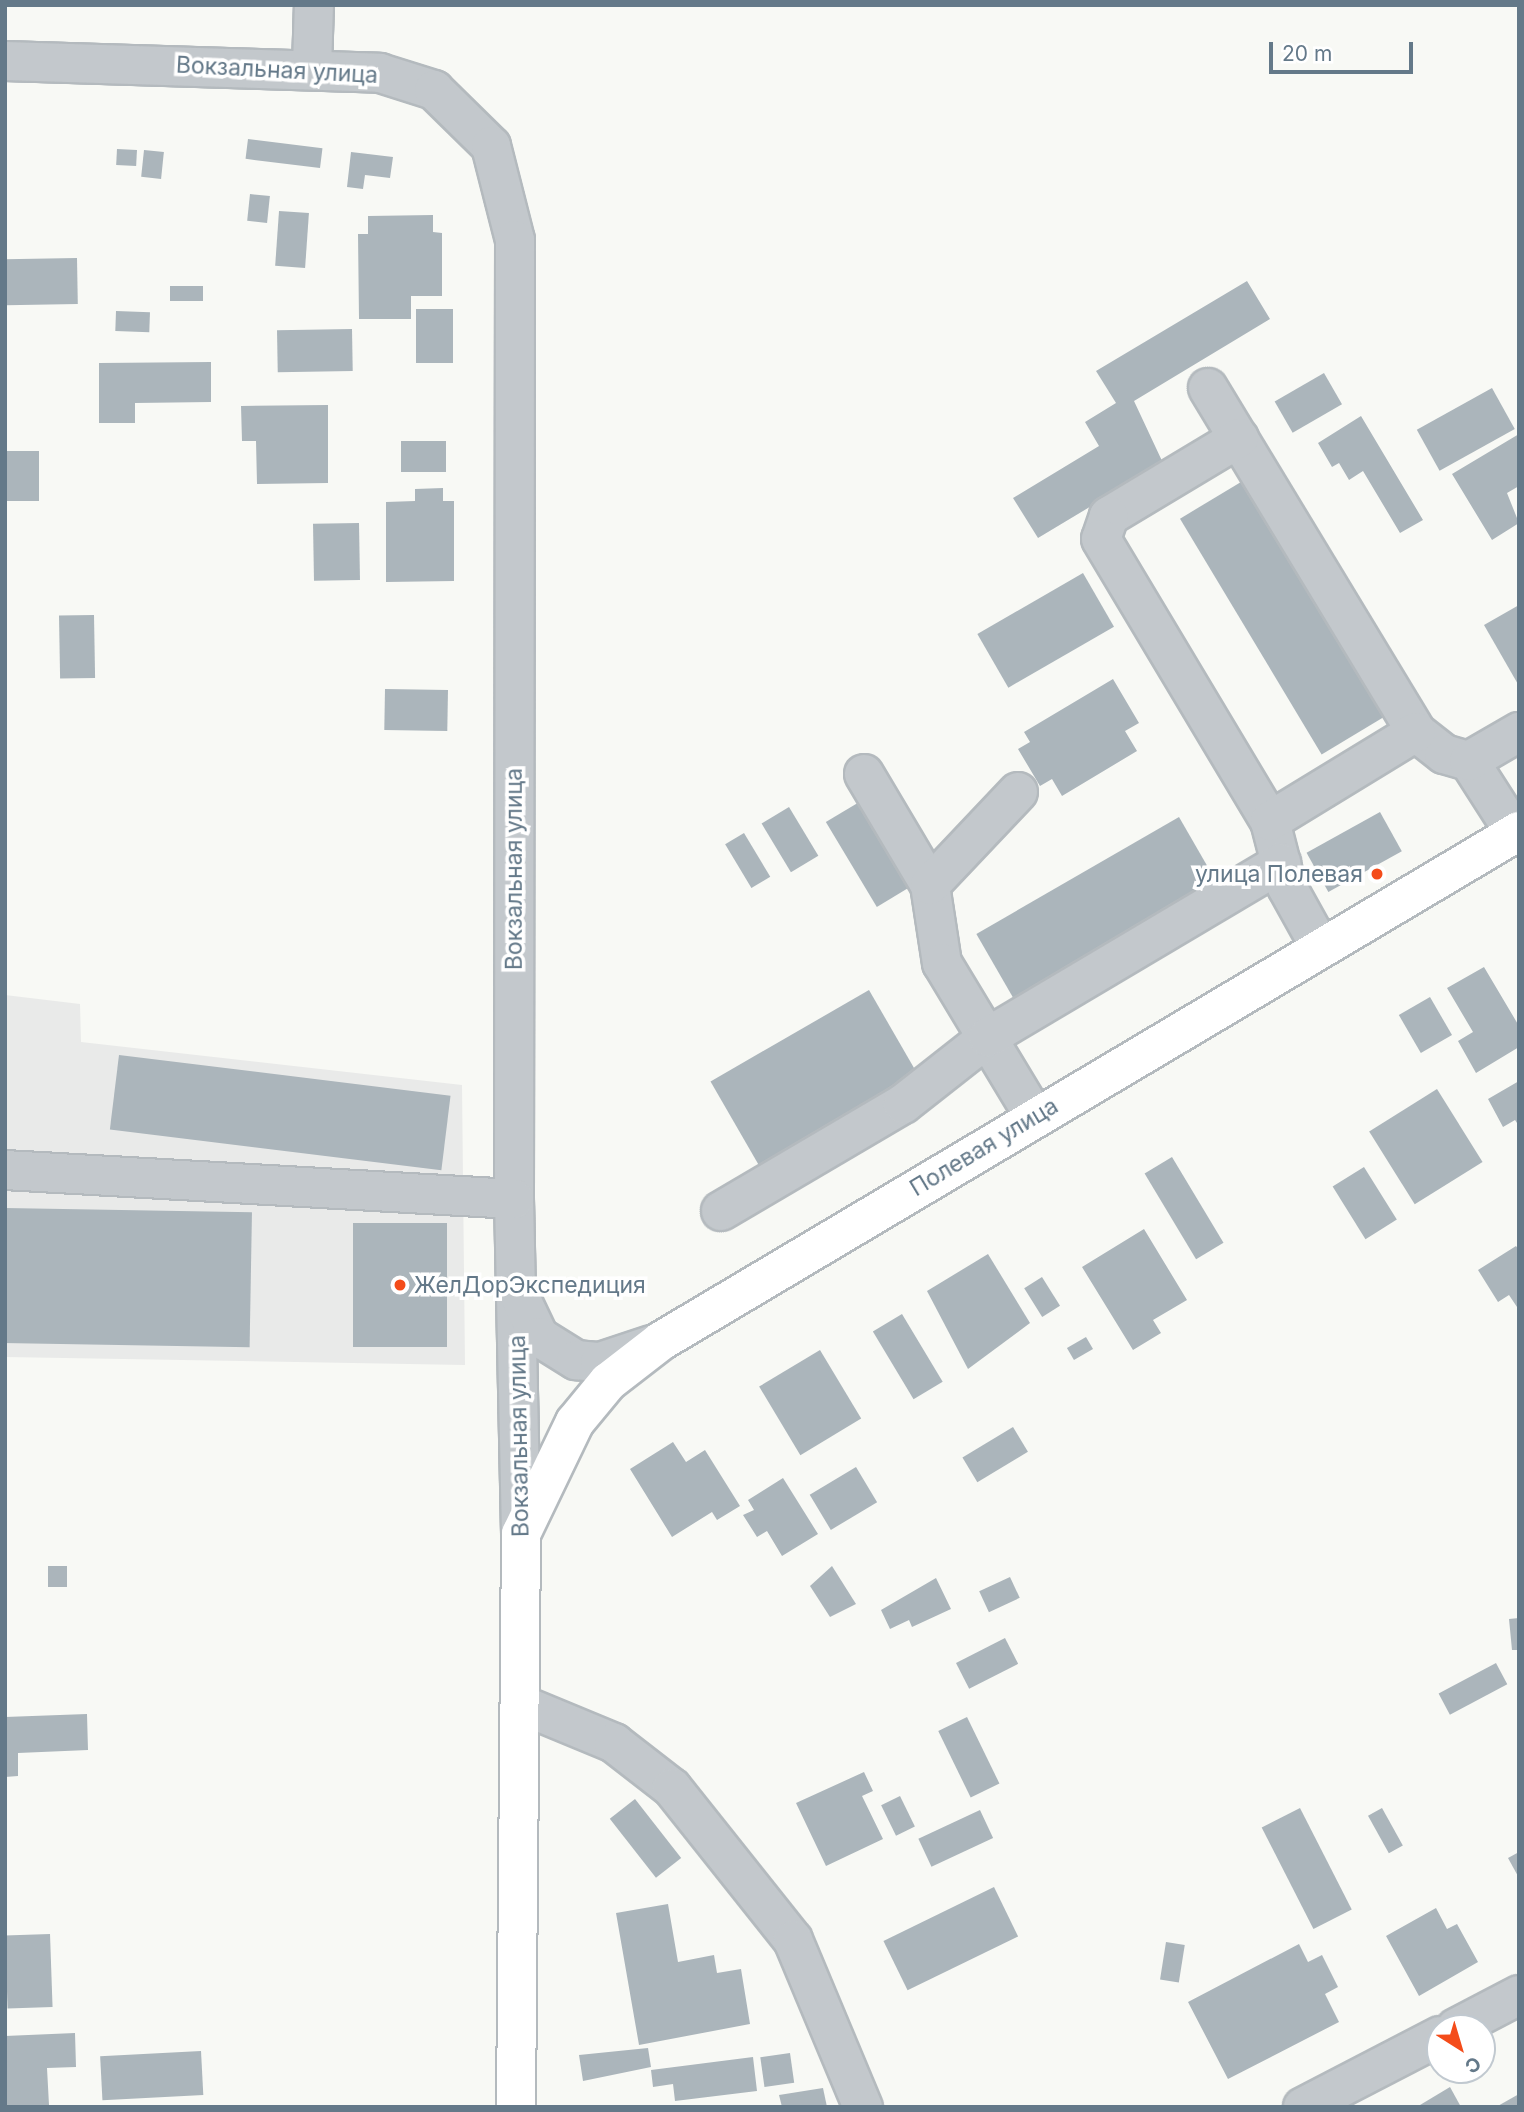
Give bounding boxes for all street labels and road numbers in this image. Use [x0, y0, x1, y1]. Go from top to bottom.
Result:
street label: Вокзальная улица [175, 51, 379, 89]
street label: Вокзальная улица [500, 768, 528, 970]
street label: Полевая улица [905, 1092, 1063, 1202]
street label: Вокзальная улица [503, 1335, 535, 1537]

